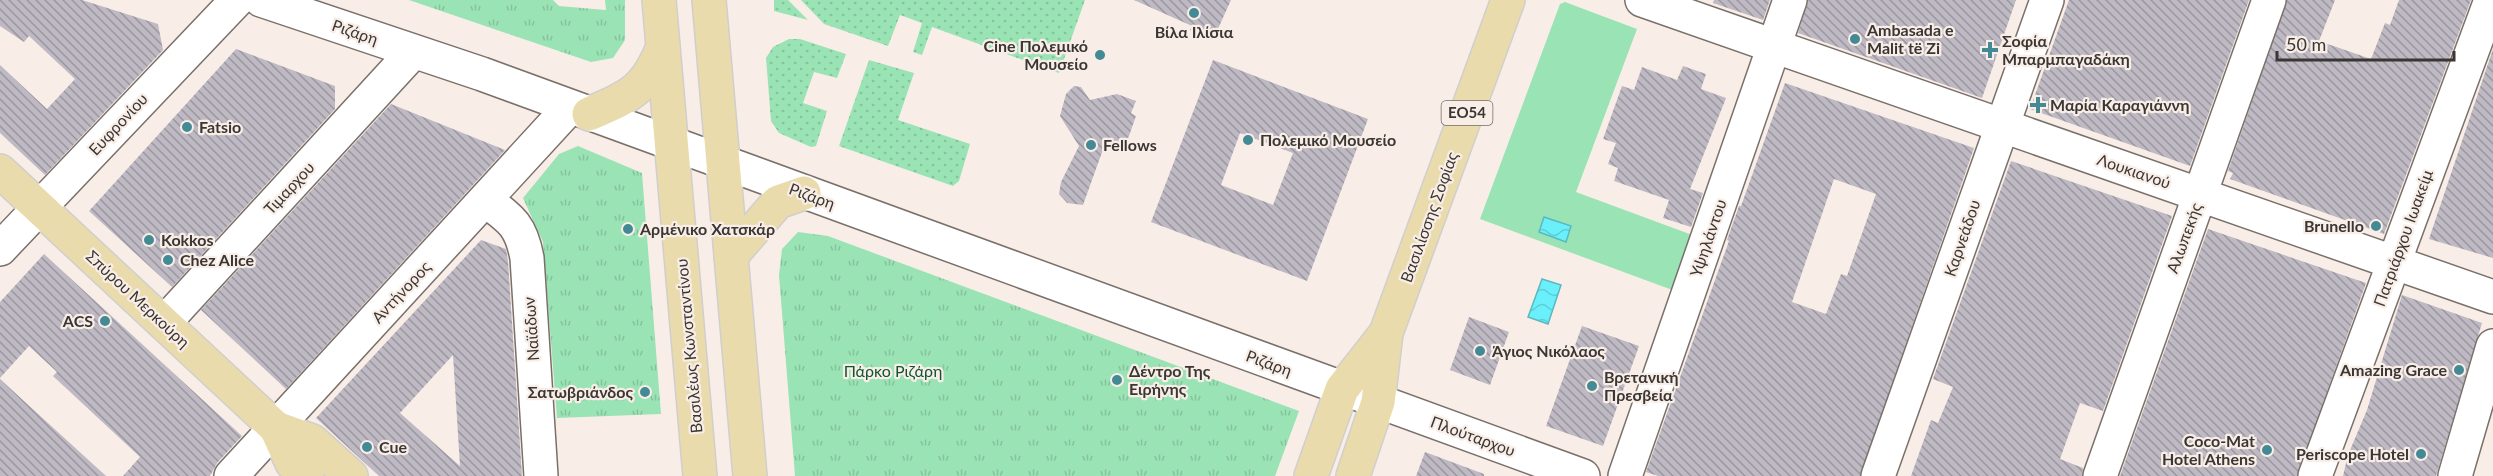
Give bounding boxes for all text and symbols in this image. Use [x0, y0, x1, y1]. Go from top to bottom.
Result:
marker: Βίλα Ιλίσια [1187, 6, 1201, 20]
street label: Ριζάρη [330, 15, 381, 48]
place label: Ambasada e Malit të Zi [1866, 20, 1954, 57]
place label: Βίλα Ιλίσια [1155, 22, 1234, 41]
scale bar [2277, 24, 2454, 62]
place label: Σοφία Μπαρμπαγαδάκη [2002, 31, 2130, 68]
marker: Ambasada e Malit të Zi [1848, 32, 1862, 46]
text: 50 m [2286, 33, 2326, 55]
place label: Cine Πολεμικό Μουσείο [983, 36, 1088, 73]
marker: Σοφία Μπαρμπαγαδάκη [1983, 43, 1997, 57]
marker: Cine Πολεμικό Μουσείο [1093, 48, 1107, 62]
street label: Ευφρονίου [84, 89, 151, 159]
place label: Μαρία Καραγιάννη [2050, 95, 2189, 114]
marker: Μαρία Καραγιάννη [2031, 98, 2045, 112]
road number: ΕΟ54 [1442, 101, 1492, 125]
place label: Fatsio [199, 117, 241, 136]
marker: Fatsio [180, 120, 194, 134]
place label: Πολεμικό Μουσείο [1260, 130, 1396, 149]
marker: Πολεμικό Μουσείο [1241, 133, 1255, 147]
place label: Fellows [1103, 135, 1157, 154]
marker: Fellows [1084, 138, 1098, 152]
street label: Βασιλίσσης Σοφίας [1396, 148, 1461, 285]
street label: Λουκιανού [2095, 149, 2173, 192]
street label: Τιμαρχου [260, 157, 318, 218]
street label: Πατριάρχου Ιωακείμ [2369, 166, 2436, 309]
street label: Ριζάρη [787, 178, 838, 213]
street label: Υψηλάντου [1685, 196, 1730, 279]
street label: Καρνεάδου [1940, 197, 1983, 279]
street label: Αλωπεκής [2162, 200, 2205, 276]
place label: Brunello [2304, 216, 2364, 235]
place label: Αρμένικο Χατσκάρ [639, 219, 775, 238]
marker: Brunello [2369, 219, 2383, 233]
marker: Αρμένικο Χατσκάρ [621, 222, 635, 236]
place label: Kokkos [161, 230, 213, 249]
marker: Kokkos [142, 233, 156, 247]
street label: Σπύρου Μερκούρη [83, 246, 194, 351]
place label: Chez Alice [180, 250, 255, 269]
marker: Chez Alice [161, 253, 175, 267]
street label: Αντήνορος [367, 256, 434, 327]
street label: Βασιλέως Κωνσταντίνου [671, 258, 706, 434]
street label: Ναϊάδων [519, 296, 542, 362]
place label: ACS [62, 311, 93, 330]
marker: ACS [98, 314, 112, 328]
place label: Άγιος Νικόλαος [1491, 341, 1605, 360]
marker: Άγιος Νικόλαος [1473, 344, 1487, 358]
street label: Ριζάρη [1244, 345, 1295, 380]
place label: Amazing Grace [2339, 360, 2447, 379]
park label: Πάρκο Ριζάρη [844, 361, 942, 380]
place label: Δέντρο Της Ειρήνης [1129, 361, 1211, 398]
marker: Amazing Grace [2452, 363, 2466, 377]
place label: Βρετανική Πρεσβεία [1604, 367, 1679, 404]
marker: Δέντρο Της Ειρήνης [1110, 373, 1124, 387]
marker: Βρετανική Πρεσβεία [1585, 379, 1599, 393]
place label: Σατωβριάνδος [528, 382, 633, 401]
marker: Σατωβριάνδος [638, 385, 652, 399]
street label: Πλούταρχου [1428, 411, 1518, 460]
place label: Coco-Mat Hotel Athens [2162, 431, 2255, 468]
place label: Cue [379, 437, 407, 456]
marker: Cue [360, 440, 374, 454]
marker: Coco-Mat Hotel Athens [2260, 443, 2274, 457]
place label: Periscope Hotel [2296, 444, 2409, 463]
marker: Periscope Hotel [2414, 447, 2428, 461]

